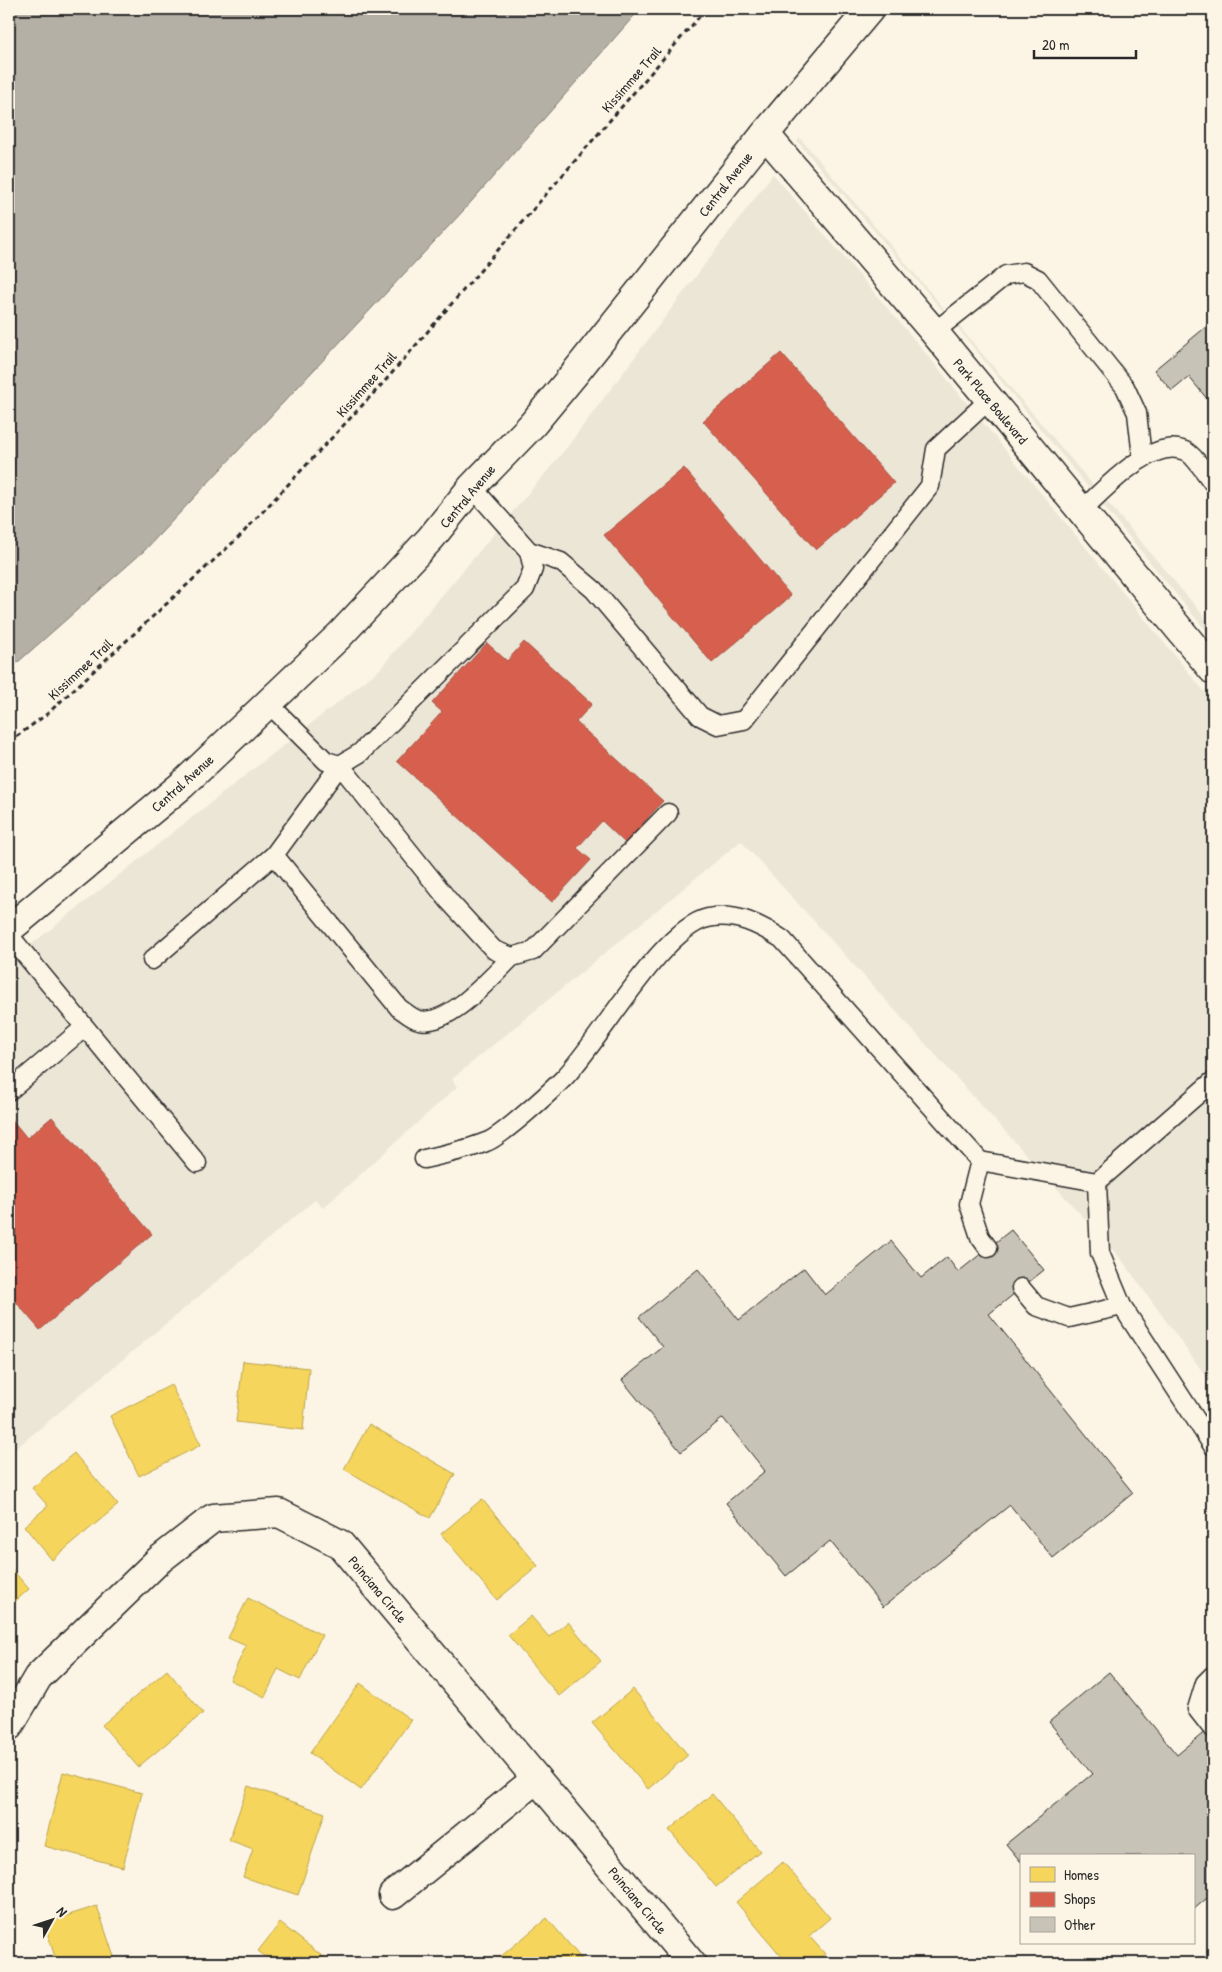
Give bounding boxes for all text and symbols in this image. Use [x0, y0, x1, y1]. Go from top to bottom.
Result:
scale bar [1034, 28, 1137, 60]
text: 20 m [1042, 34, 1069, 55]
street label: Kissimmee Trail [597, 42, 665, 116]
street label: Central Avenue [694, 147, 757, 220]
street label: Kissimmee Trail [331, 347, 401, 421]
street label: Park Place Boulevard [950, 354, 1033, 448]
street label: Central Avenue [435, 460, 500, 532]
street label: Kissimmee Trail [44, 634, 117, 704]
street label: Central Avenue [147, 750, 218, 816]
street label: Poinciana Circle [344, 1552, 412, 1627]
legend [1020, 1854, 1194, 1944]
street label: Poinciana Circle [604, 1863, 672, 1938]
text: Homes [1064, 1864, 1099, 1885]
text: Shops [1064, 1888, 1096, 1909]
north arrow [28, 1894, 78, 1944]
text: N [53, 1902, 72, 1921]
text: Other [1064, 1914, 1096, 1935]

